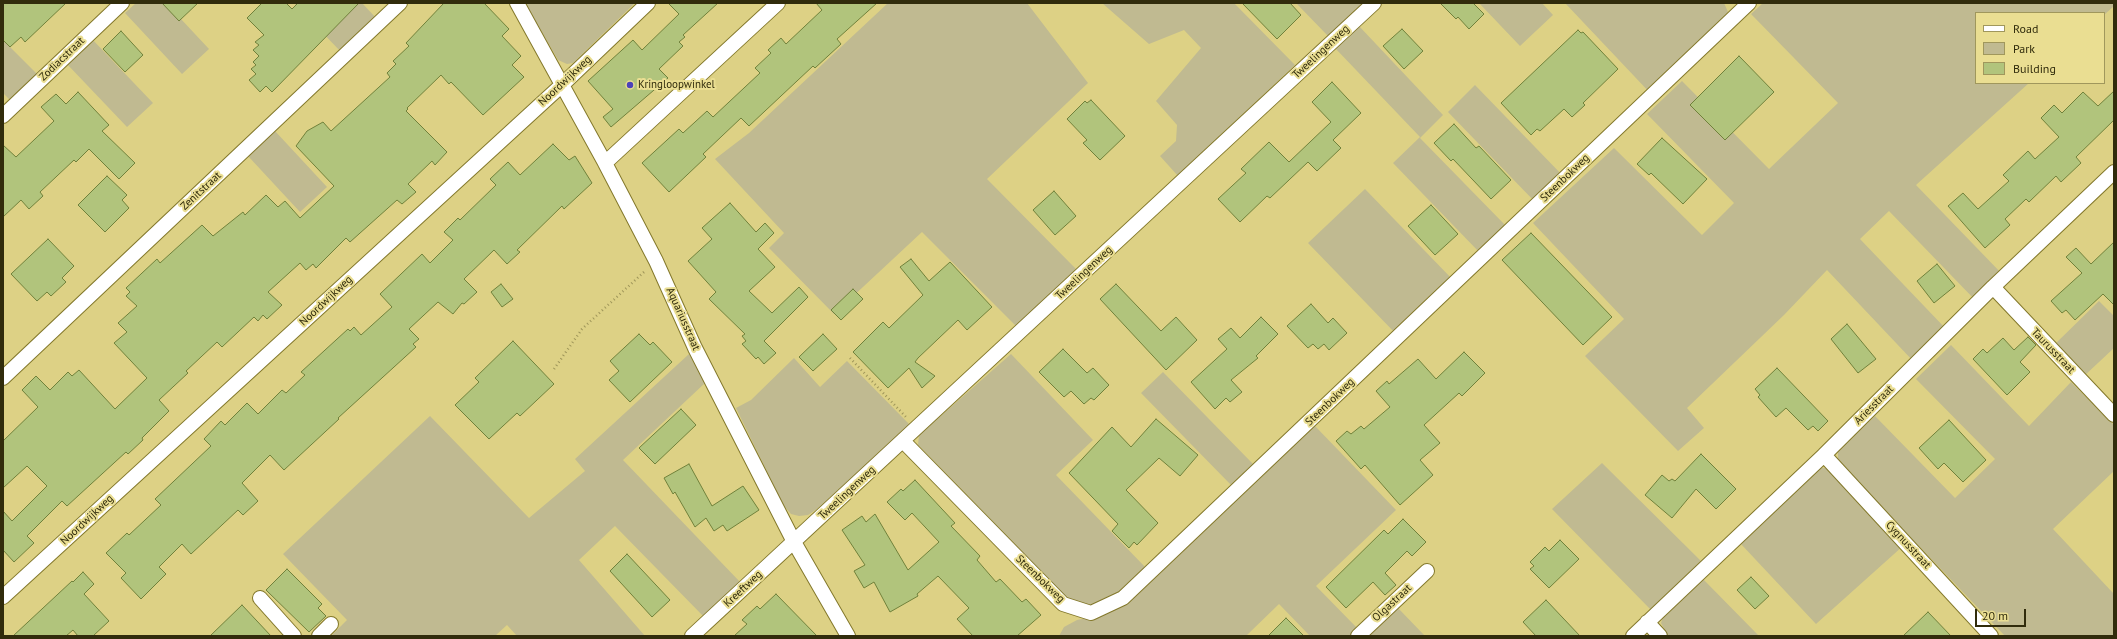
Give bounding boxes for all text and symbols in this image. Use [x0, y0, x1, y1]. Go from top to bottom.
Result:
legend [1975, 12, 2105, 84]
text: Road [2013, 21, 2038, 36]
street label: Tweelingenweg [1290, 22, 1352, 82]
street label: Zodiacstraat [37, 34, 87, 84]
text: Park [2013, 41, 2035, 56]
street label: Noordwijkweg [536, 53, 594, 109]
text: Building [2013, 61, 2056, 76]
place label: Kringloopwinkel [638, 78, 715, 92]
marker: Kringloopwinkel [625, 80, 635, 90]
street label: Steenbokweg [1538, 151, 1592, 205]
street label: Zenitstraat [178, 169, 224, 213]
street label: Tweelingenweg [1053, 243, 1115, 303]
street label: Noordwijkweg [297, 273, 355, 329]
street label: Aquariusstraat [663, 285, 703, 353]
street label: Taurusstraat [2028, 326, 2078, 376]
street label: Steenbokweg [1303, 375, 1357, 429]
street label: Ariesstraat [1852, 383, 1896, 427]
street label: Tweelingenweg [816, 463, 878, 523]
street label: Noordwijkweg [58, 492, 116, 548]
street label: Cygnusstraat [1883, 519, 1933, 571]
street label: Steenbokweg [1013, 552, 1067, 606]
street label: Kreeftweg [721, 568, 765, 610]
street label: Olgastraat [1370, 582, 1414, 624]
scale bar [1977, 601, 2028, 627]
text: 20 m [1982, 608, 2008, 623]

